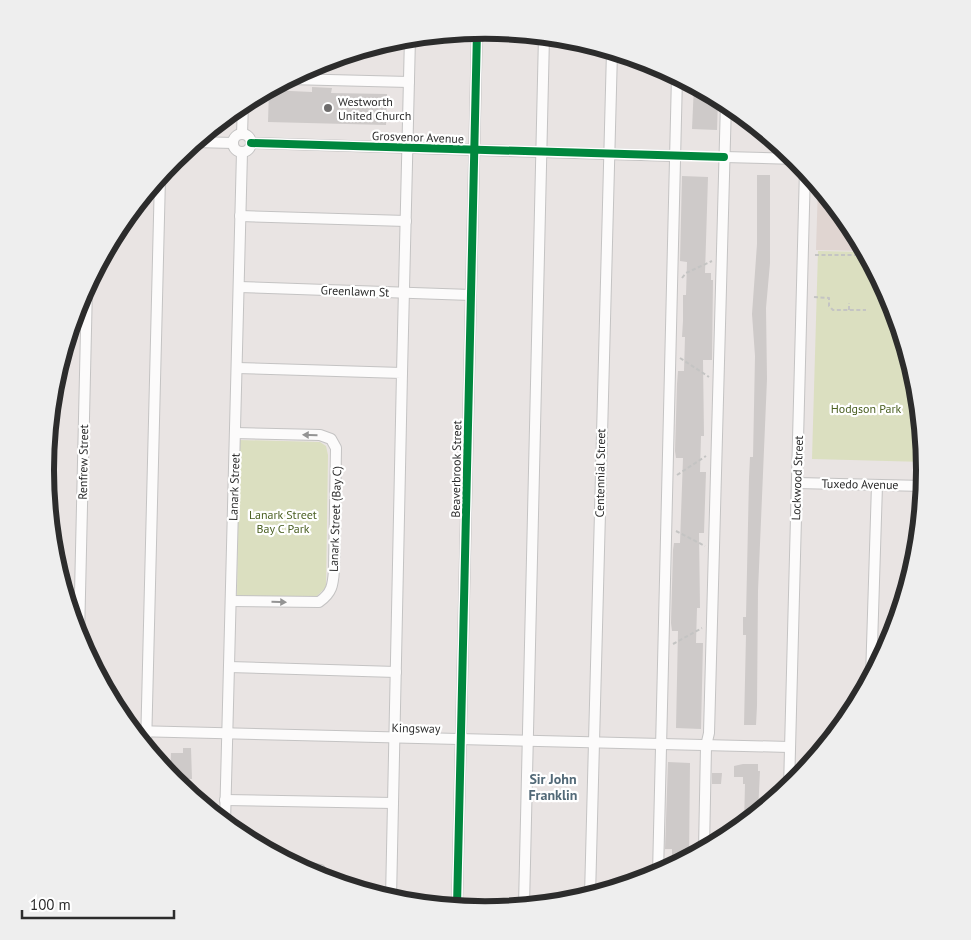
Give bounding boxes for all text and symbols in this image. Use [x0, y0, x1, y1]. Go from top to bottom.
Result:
place label: Westworth United Church [338, 94, 411, 123]
marker: Westworth United Church [322, 102, 334, 114]
street label: Grosvenor Avenue [372, 128, 464, 146]
street label: Greenlawn St [320, 282, 390, 300]
park label: Hodgson Park [831, 401, 902, 416]
street label: Beaverbrook Street [448, 420, 464, 518]
street label: Renfrew Street [75, 424, 91, 500]
street label: Centennial Street [592, 428, 608, 518]
one-way arrow [301, 430, 317, 438]
street label: Lockwood Street [788, 435, 806, 521]
street label: Lanark Street [225, 453, 243, 521]
street label: Lanark Street (Bay C) [326, 466, 344, 572]
street label: Tuxedo Avenue [821, 476, 899, 492]
park label: Lanark Street Bay C Park [249, 507, 317, 536]
one-way arrow [272, 598, 288, 606]
street label: Kingsway [391, 720, 441, 736]
district label: Sir John Franklin [529, 770, 578, 804]
scale bar [22, 888, 175, 920]
text: 100 m [30, 895, 71, 914]

